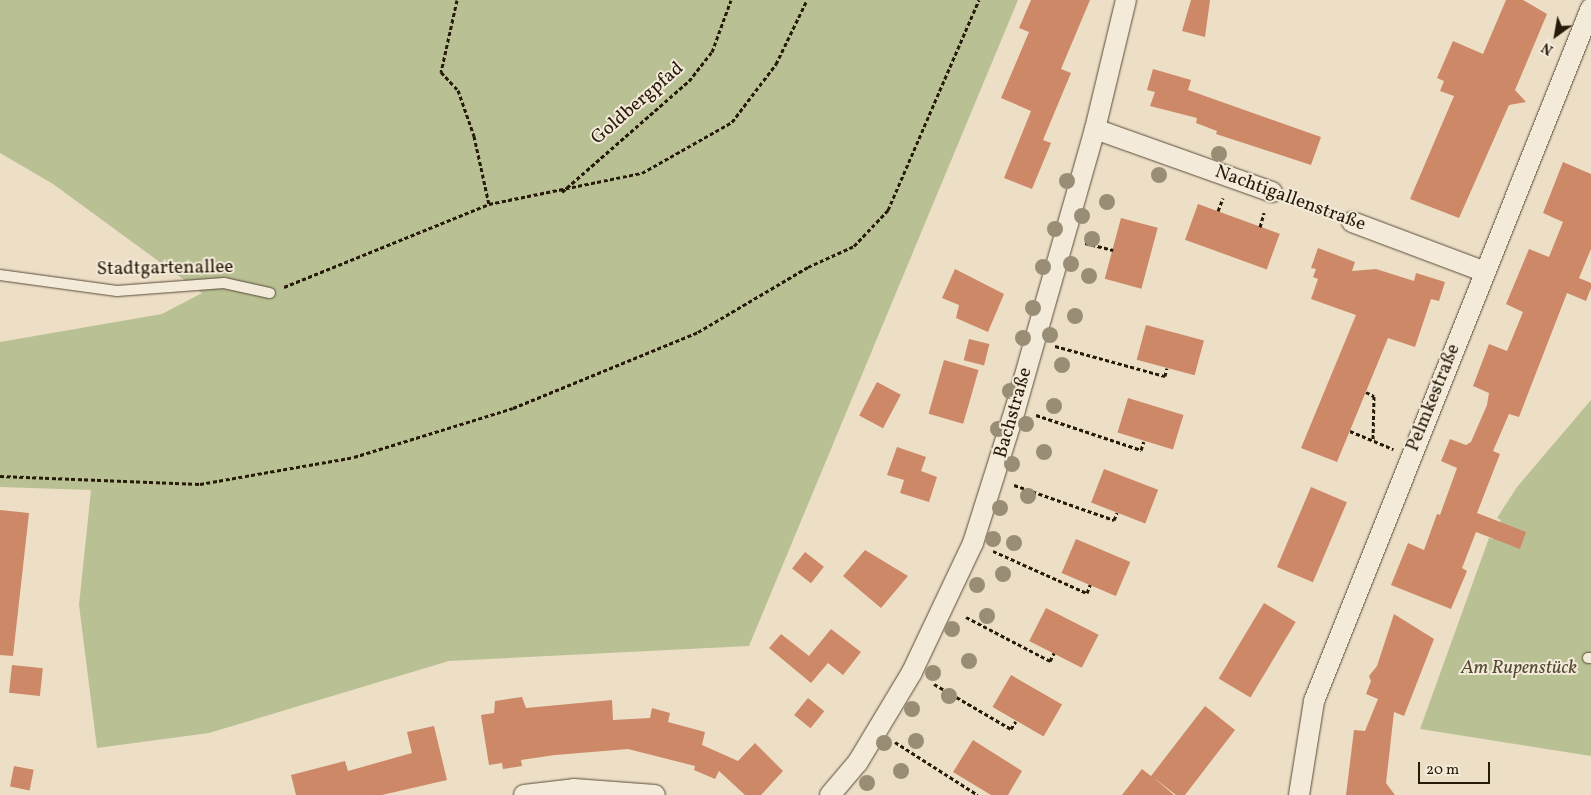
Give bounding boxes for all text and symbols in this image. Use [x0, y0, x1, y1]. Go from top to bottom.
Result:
north arrow [1531, 10, 1581, 60]
text: N [1538, 37, 1557, 59]
street label: Goldbergpfad [587, 58, 689, 150]
street label: Nachtigallenstraße [1212, 161, 1368, 237]
street label: Stadtgartenallee [96, 256, 234, 282]
street label: Pelmkestraße [1402, 341, 1466, 455]
street label: Bachstraße [990, 365, 1038, 461]
park label: Am Rupenstück [1461, 658, 1577, 680]
scale bar [1421, 752, 1494, 784]
text: 20 m [1426, 760, 1459, 781]

